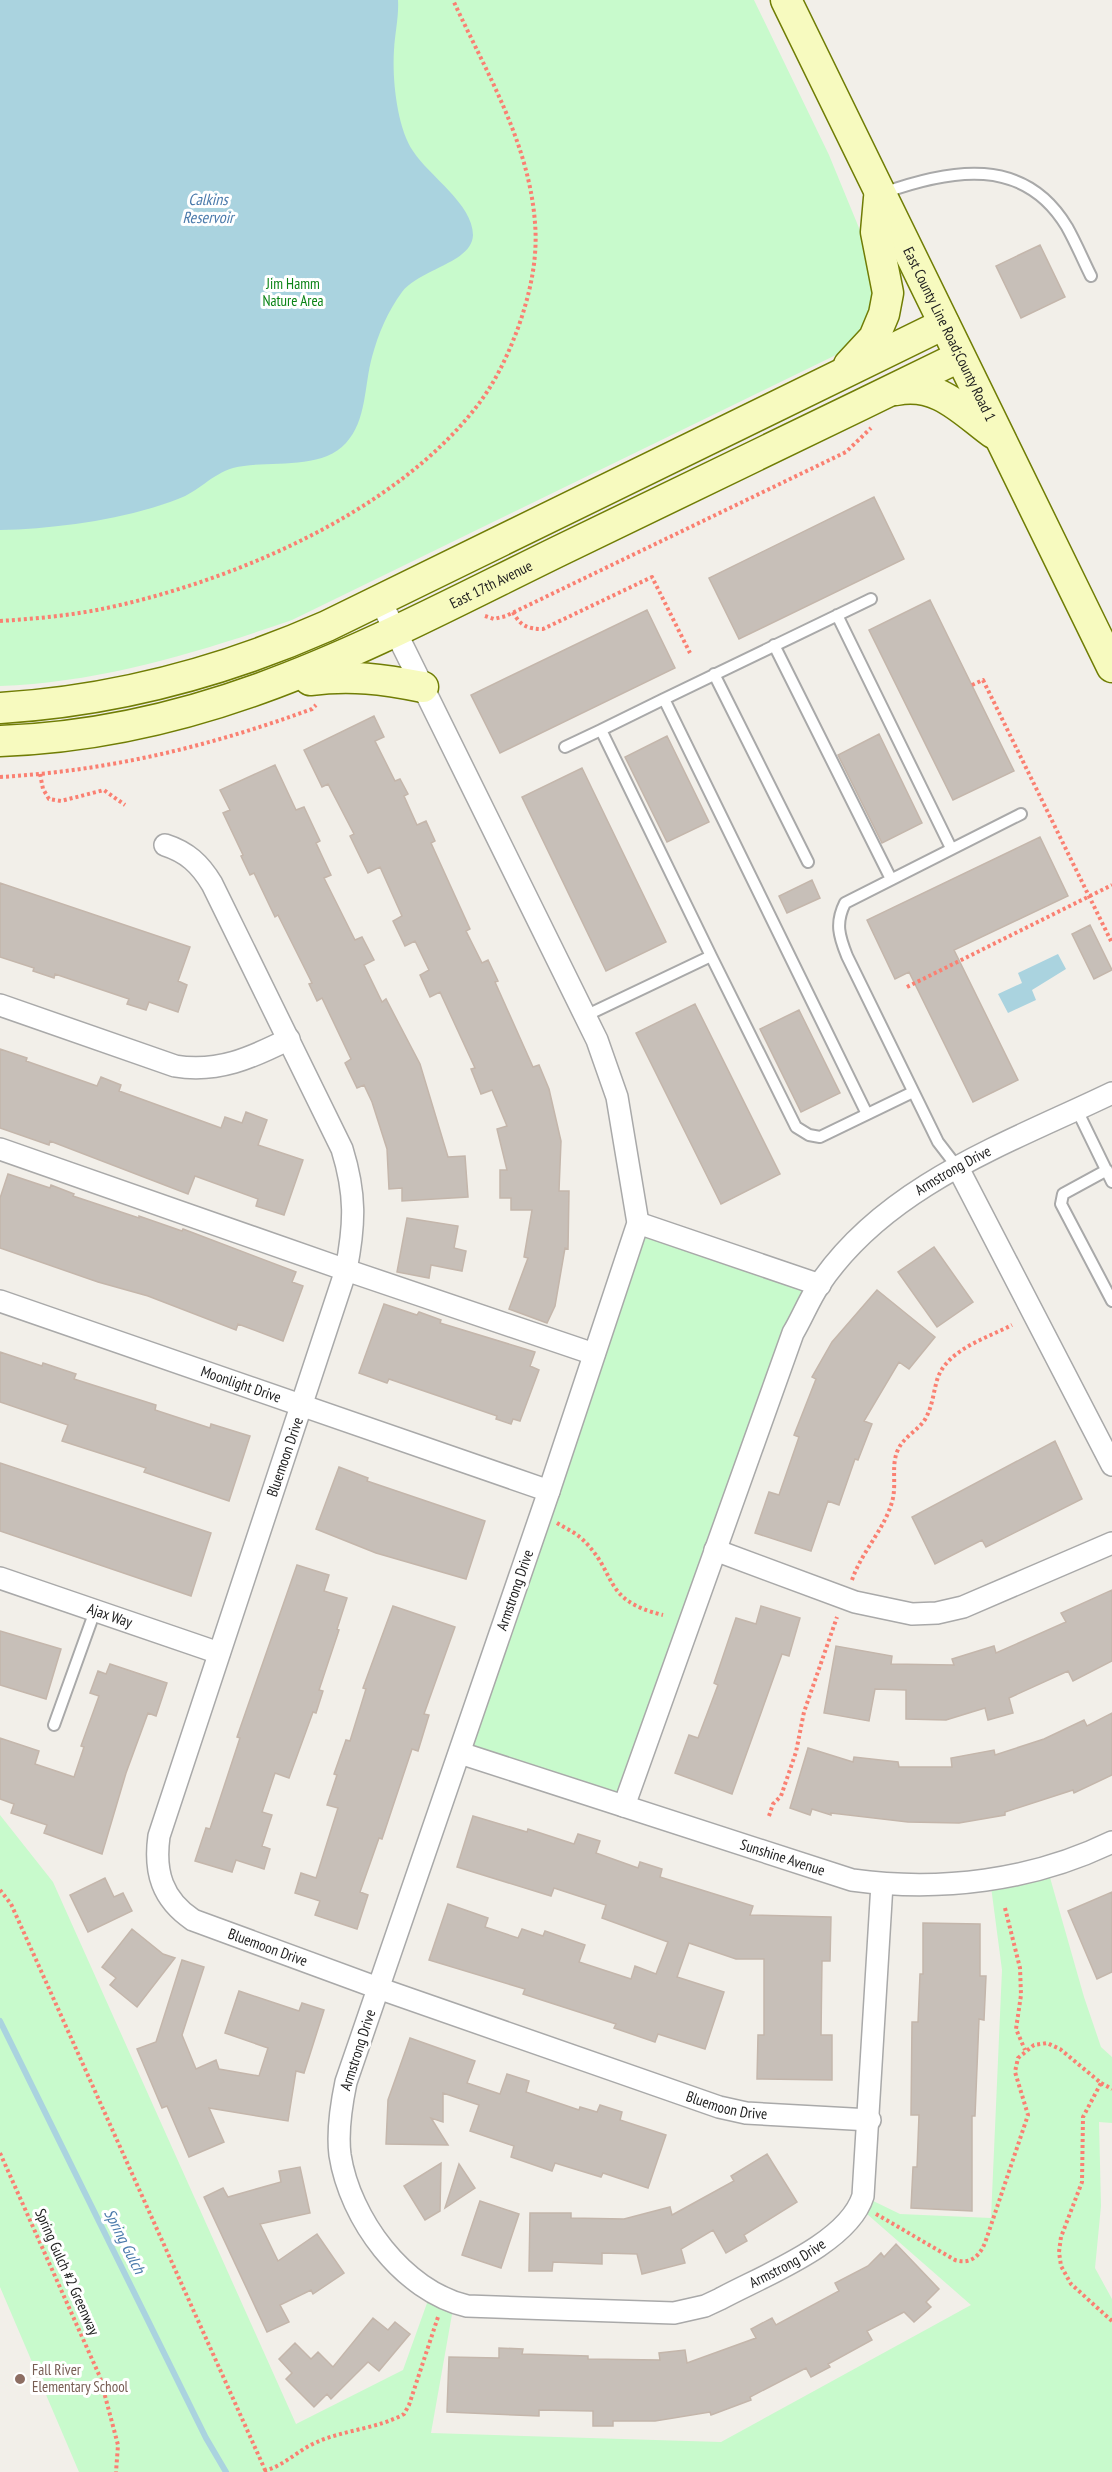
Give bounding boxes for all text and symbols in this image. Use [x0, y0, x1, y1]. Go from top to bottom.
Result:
water label: Calkins Reservoir [182, 189, 236, 227]
street label: East County Line Road;County Road 1 [899, 244, 1000, 424]
park label: Jim Hamm Nature Area [262, 274, 324, 310]
street label: East 17th Avenue [446, 556, 535, 613]
street label: Armstrong Drive [911, 1141, 994, 1199]
street label: Moonlight Drive [199, 1361, 284, 1407]
street label: Bluemoon Drive [262, 1414, 307, 1499]
street label: Armstrong Drive [492, 1547, 537, 1633]
street label: Ajax Way [85, 1599, 135, 1632]
street label: Sunshine Avenue [738, 1834, 827, 1880]
street label: Bluemoon Drive [226, 1924, 310, 1970]
street label: Armstrong Drive [335, 2007, 380, 2093]
street label: Bluemoon Drive [684, 2086, 768, 2123]
water label: Spring Gulch [100, 2205, 150, 2278]
street label: Spring Gulch #2 Greenway [31, 2206, 104, 2338]
street label: Armstrong Drive [746, 2234, 829, 2292]
place label: Fall River Elementary School [32, 2360, 129, 2396]
marker: Fall River Elementary School [13, 2372, 27, 2386]

